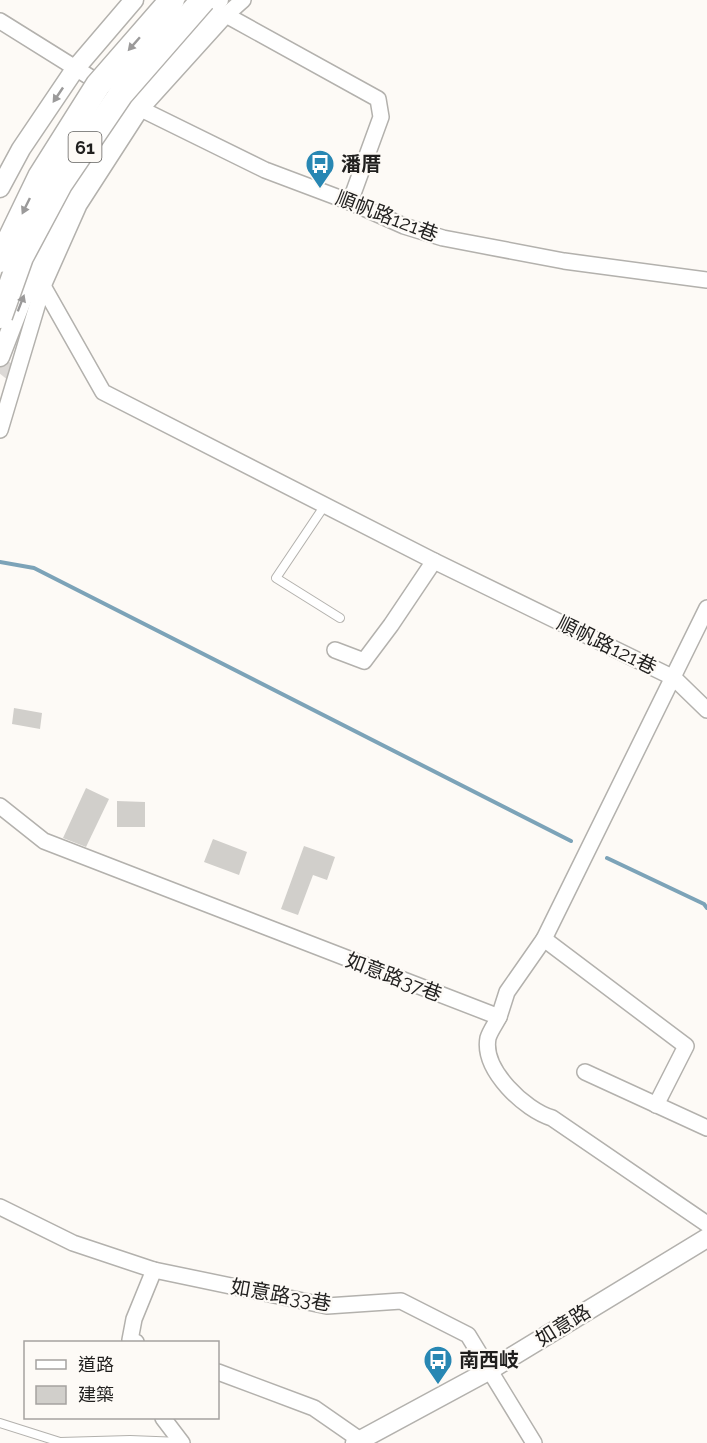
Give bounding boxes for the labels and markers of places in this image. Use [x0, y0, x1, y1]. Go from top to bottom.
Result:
bus stop icon: 潘厝 [304, 148, 336, 190]
place label: 潘厝 [341, 152, 381, 176]
bus stop icon: 南西岐 [422, 1344, 454, 1386]
place label: 南西岐 [459, 1348, 519, 1372]

